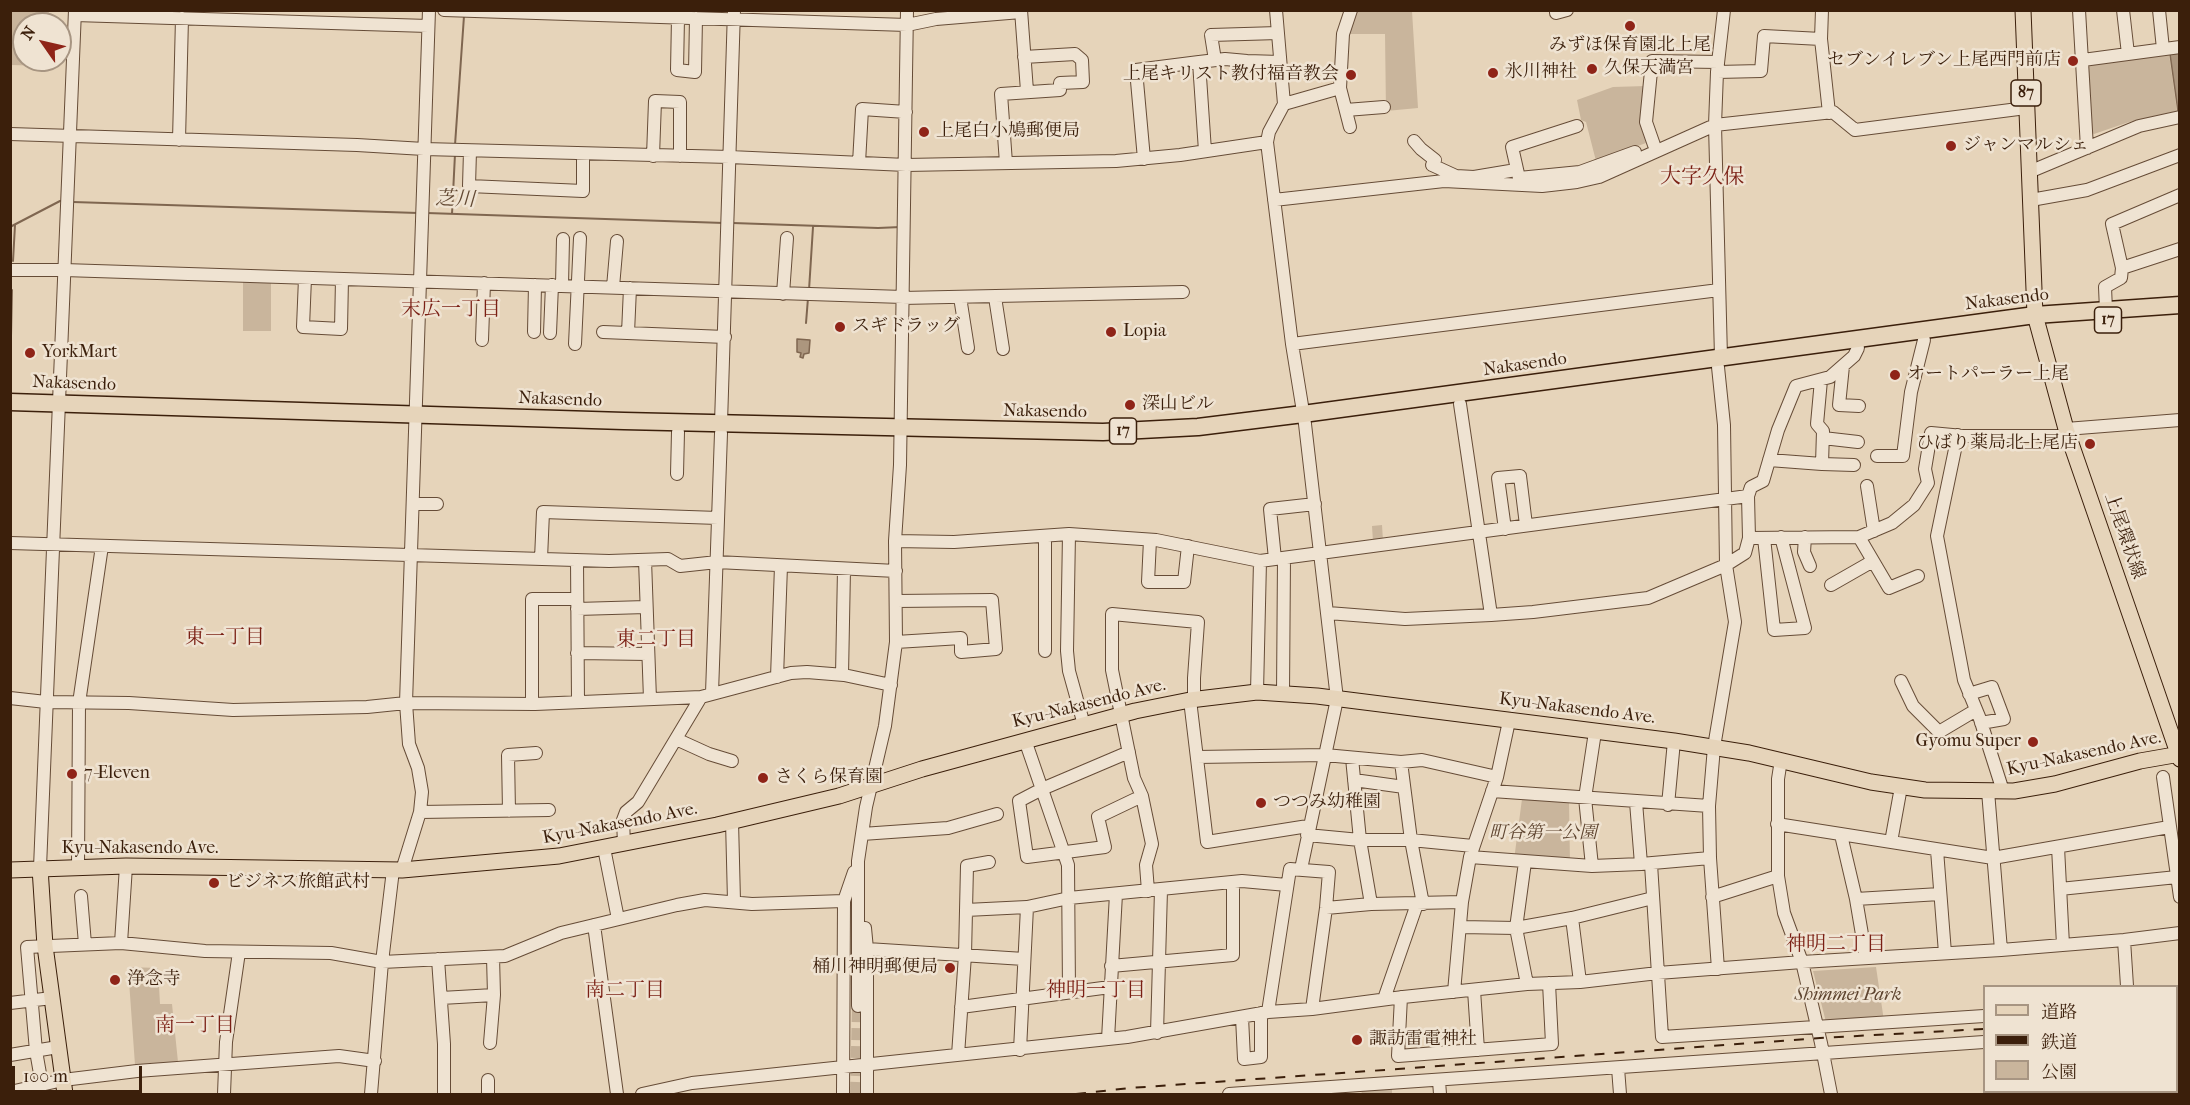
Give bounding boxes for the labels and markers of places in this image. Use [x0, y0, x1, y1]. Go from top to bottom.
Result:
marker: みずほ保育園北上尾 [1623, 19, 1637, 33]
place label: みずほ保育園北上尾 [1549, 35, 1711, 57]
place label: セブンイレブン上尾西門前店 [1827, 50, 2061, 72]
marker: セブンイレブン上尾西門前店 [2066, 54, 2080, 68]
place label: 久保天満宮 [1604, 58, 1694, 80]
place label: 氷川神社 [1505, 62, 1577, 84]
marker: 久保天満宮 [1585, 62, 1599, 76]
place label: 上尾キリスト教付福音教会 [1123, 64, 1339, 86]
marker: 氷川神社 [1486, 66, 1500, 80]
marker: 上尾キリスト教付福音教会 [1344, 68, 1358, 82]
place label: 上尾白小鳩郵便局 [936, 121, 1080, 143]
marker: 上尾白小鳩郵便局 [917, 125, 931, 139]
place label: ジャンマルシェ [1963, 135, 2089, 157]
marker: ジャンマルシェ [1944, 139, 1958, 153]
place label: スギドラッグ [852, 316, 960, 338]
marker: スギドラッグ [833, 320, 847, 334]
place label: Lopia [1123, 321, 1166, 343]
marker: Lopia [1104, 325, 1118, 339]
place label: YorkMart [42, 342, 117, 364]
marker: YorkMart [23, 346, 37, 360]
place label: オートパーラー上尾 [1907, 364, 2069, 386]
marker: オートパーラー上尾 [1888, 368, 1902, 382]
place label: 深山ビル [1142, 394, 1214, 416]
marker: 深山ビル [1123, 398, 1137, 412]
place label: ひばり薬局北上尾店 [1916, 433, 2078, 455]
marker: ひばり薬局北上尾店 [2083, 437, 2097, 451]
place label: Gyomu Super [1915, 731, 2021, 753]
marker: Gyomu Super [2026, 735, 2040, 749]
place label: 7-Eleven [84, 763, 150, 785]
marker: 7-Eleven [65, 767, 79, 781]
place label: さくら保育園 [775, 767, 883, 789]
marker: さくら保育園 [756, 771, 770, 785]
place label: つつみ幼稚園 [1273, 792, 1381, 814]
marker: つつみ幼稚園 [1254, 796, 1268, 810]
place label: ビジネス旅館武村 [226, 872, 370, 894]
marker: ビジネス旅館武村 [207, 876, 221, 890]
place label: 桶川神明郵便局 [812, 957, 938, 979]
marker: 桶川神明郵便局 [943, 961, 957, 975]
place label: 浄念寺 [127, 969, 181, 991]
marker: 浄念寺 [108, 973, 122, 987]
place label: 諏訪雷電神社 [1369, 1029, 1477, 1051]
marker: 諏訪雷電神社 [1350, 1033, 1364, 1047]

